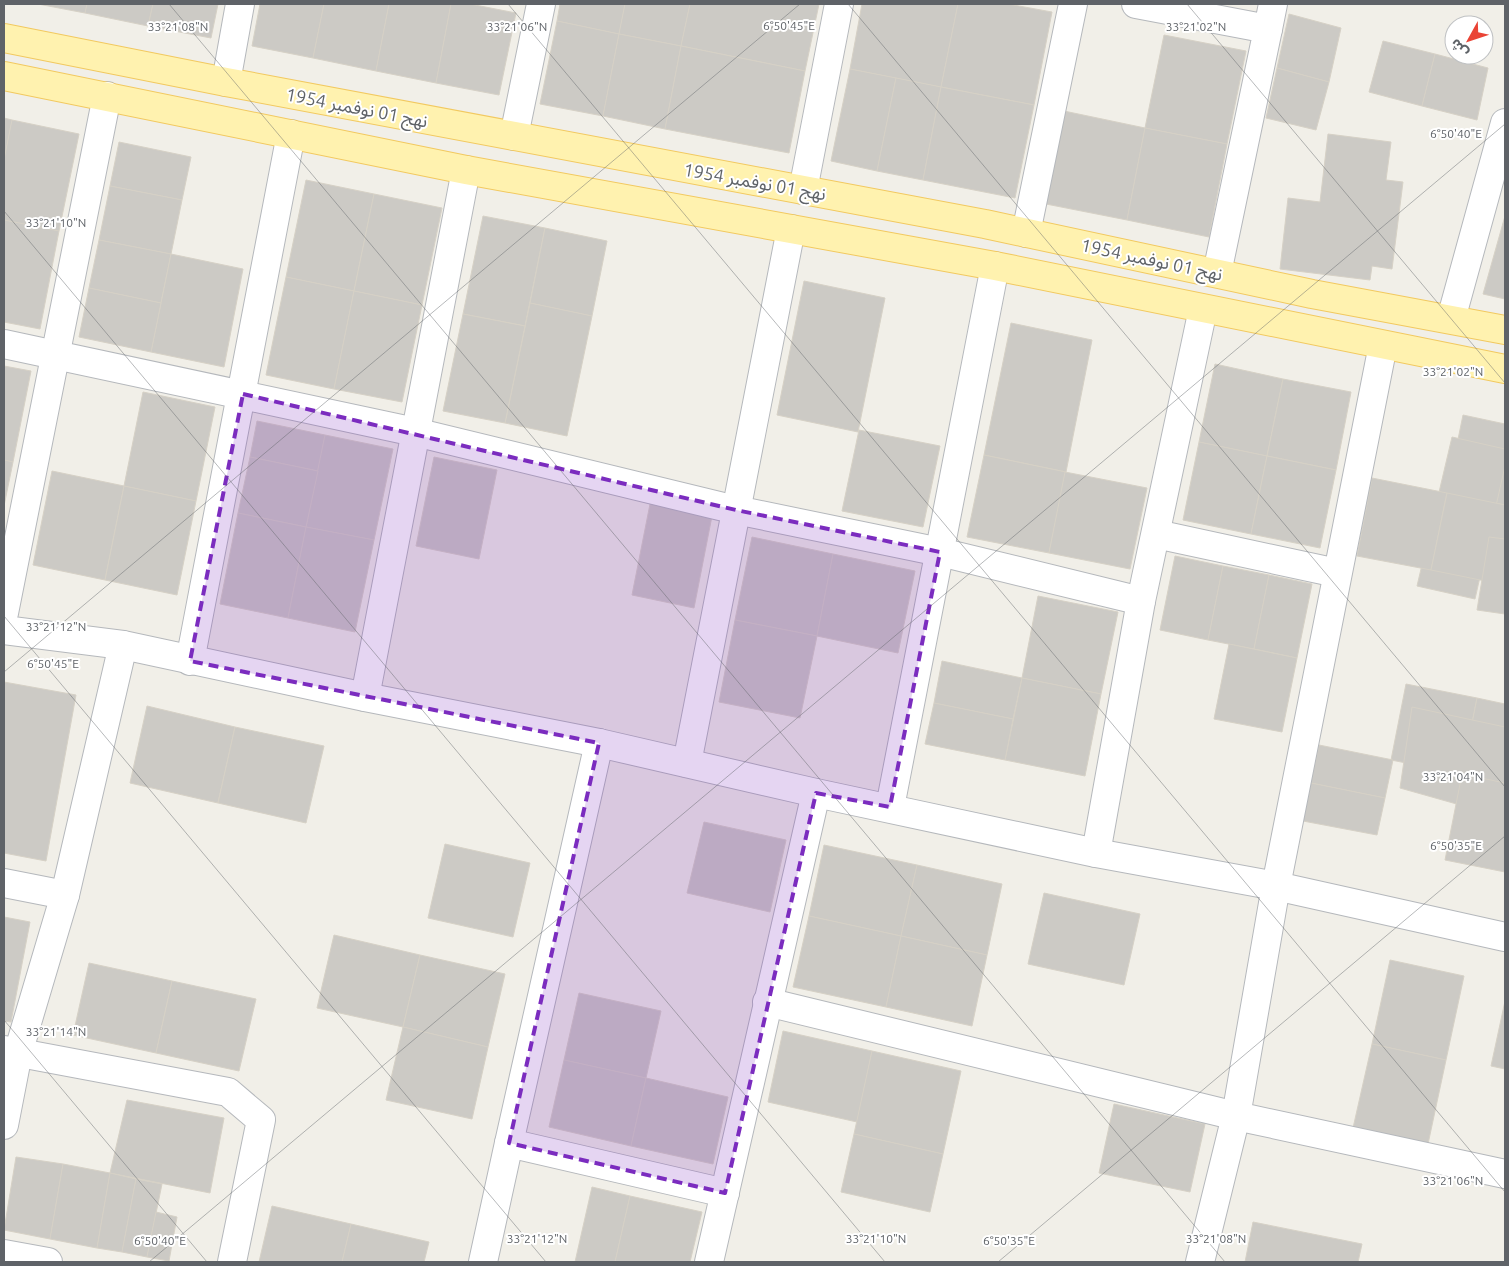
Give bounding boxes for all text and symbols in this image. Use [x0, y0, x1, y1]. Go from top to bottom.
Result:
north arrow [1444, 15, 1494, 65]
text: 6°50'45"E [763, 19, 815, 32]
text: 33°21'08"N [148, 20, 208, 33]
text: 33°21'06"N [487, 20, 547, 33]
text: 33°21'02"N [1166, 20, 1226, 33]
text: ش [1447, 36, 1471, 61]
street label: نهج 01 نوفمبر 1954 [284, 83, 430, 134]
text: 6°50'40"E [1430, 127, 1482, 140]
street label: نهج 01 نوفمبر 1954 [682, 159, 828, 207]
text: 33°21'10"N [26, 216, 86, 229]
street label: نهج 01 نوفمبر 1954 [1079, 234, 1225, 288]
text: 33°21'02"N [1423, 365, 1483, 378]
text: 33°21'12"N [26, 620, 86, 633]
text: 6°50'45"E [27, 657, 79, 670]
text: 33°21'04"N [1423, 770, 1483, 783]
text: 6°50'35"E [1430, 839, 1482, 852]
text: 33°21'14"N [26, 1025, 86, 1038]
text: 33°21'06"N [1423, 1174, 1483, 1187]
text: 33°21'12"N [507, 1232, 567, 1245]
text: 33°21'10"N [846, 1232, 906, 1245]
text: 33°21'08"N [1186, 1232, 1246, 1245]
text: 6°50'40"E [134, 1234, 186, 1247]
text: 6°50'35"E [983, 1234, 1035, 1247]

